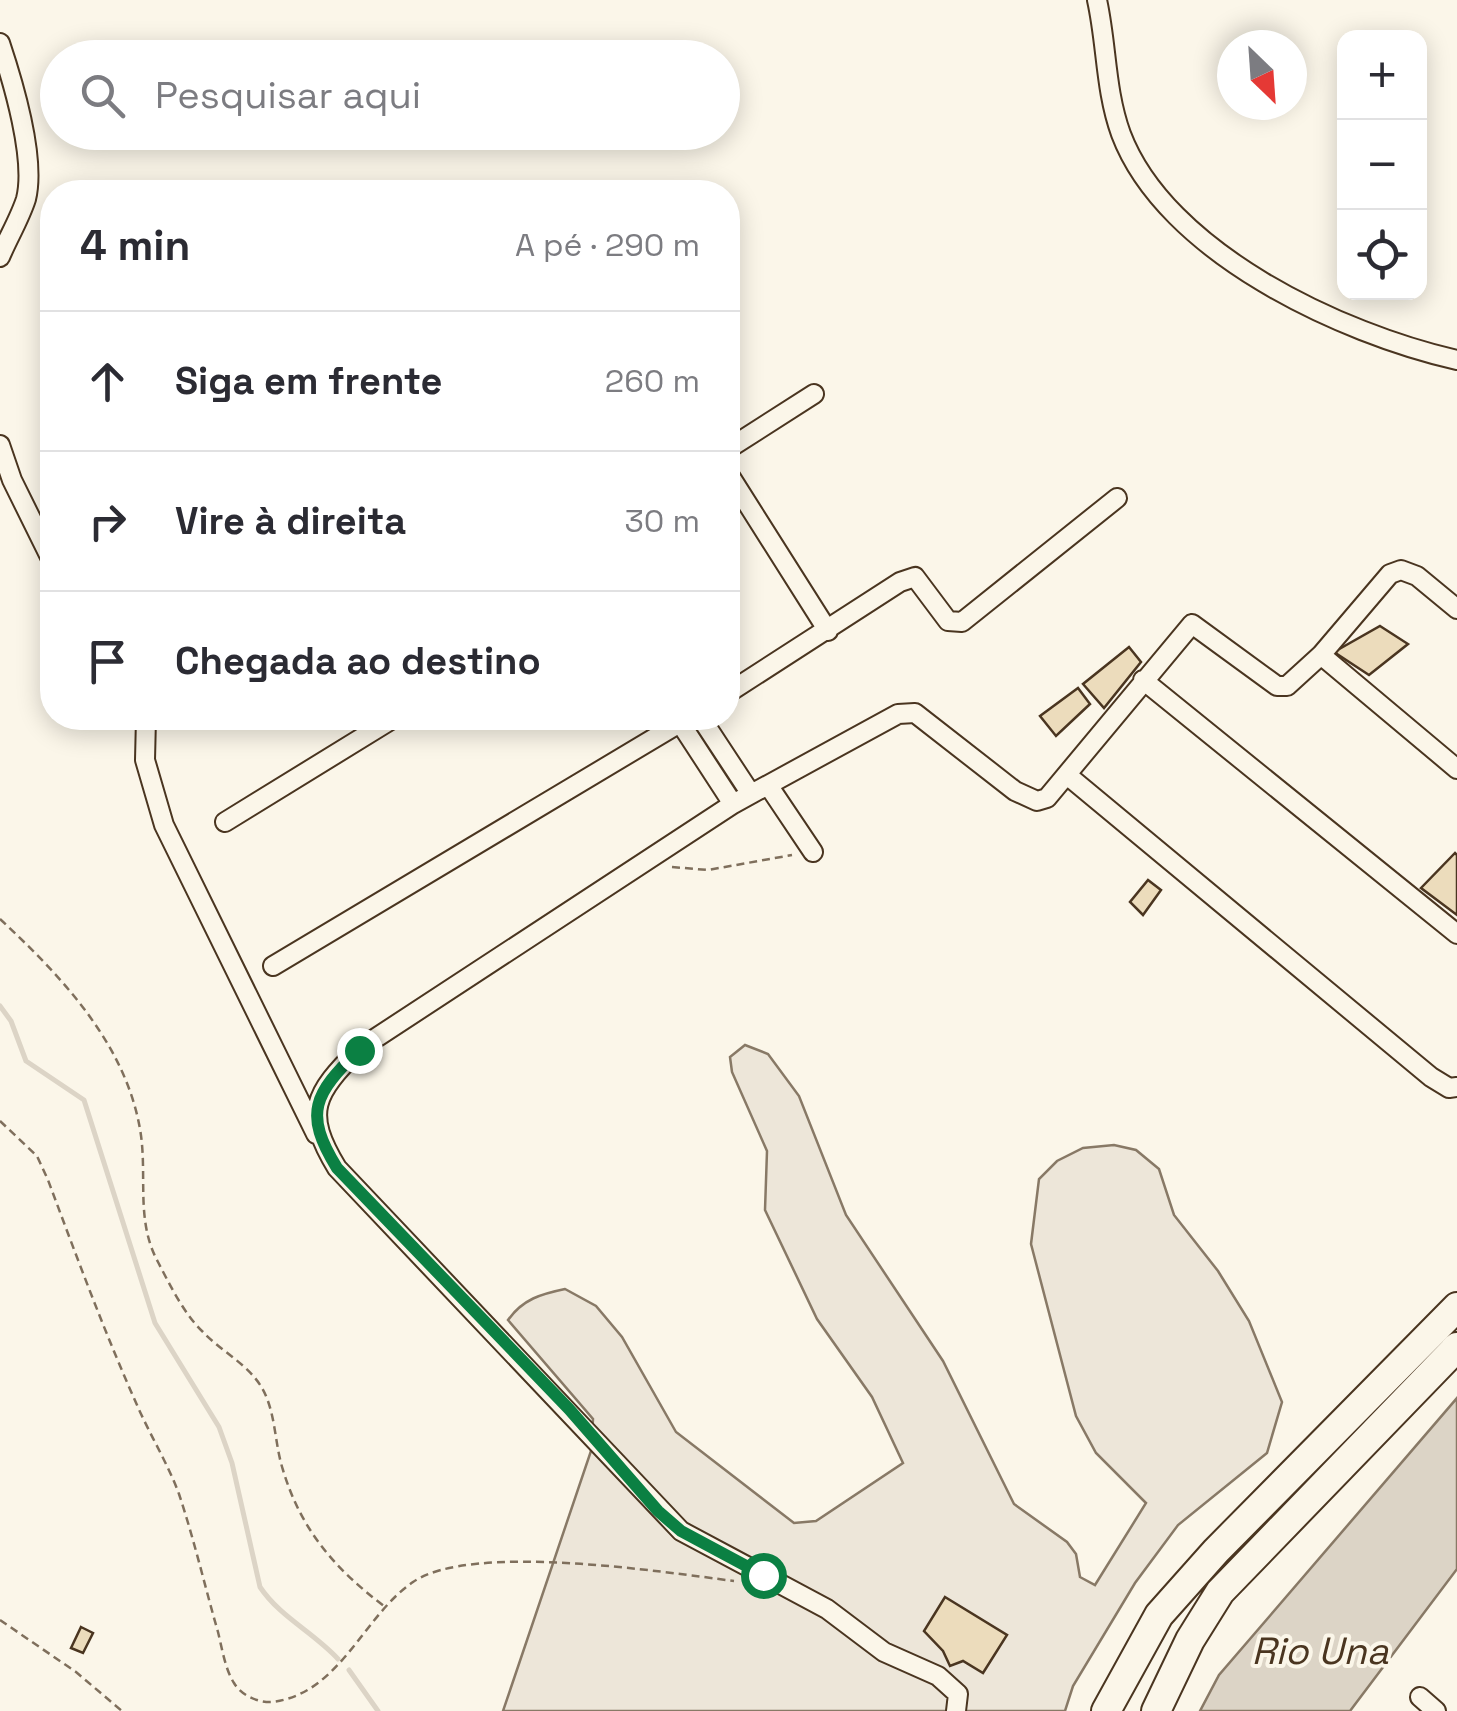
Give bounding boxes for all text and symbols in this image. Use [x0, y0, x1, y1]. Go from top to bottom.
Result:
north arrow [1217, 30, 1307, 120]
map controls [1337, 30, 1427, 300]
button: + [1337, 30, 1427, 120]
search box [40, 40, 740, 150]
icon: search [75, 68, 130, 123]
text: Pesquisar aqui [155, 71, 421, 119]
button: − [1337, 120, 1427, 210]
button: locate [1337, 210, 1427, 300]
text: 4 min [80, 219, 190, 272]
text: A pé · 290 m [515, 225, 700, 265]
icon: ahead [80, 354, 135, 409]
text: Siga em frente [175, 357, 442, 405]
text: 260 m [605, 361, 700, 401]
icon: right [80, 494, 135, 549]
text: Vire à direita [175, 497, 406, 545]
text: 30 m [624, 501, 700, 541]
icon: arrive [80, 634, 135, 689]
text: Chegada ao destino [175, 637, 541, 685]
route end [337, 1028, 383, 1074]
route start [741, 1553, 787, 1599]
water label: Rio Una [1252, 1627, 1389, 1675]

